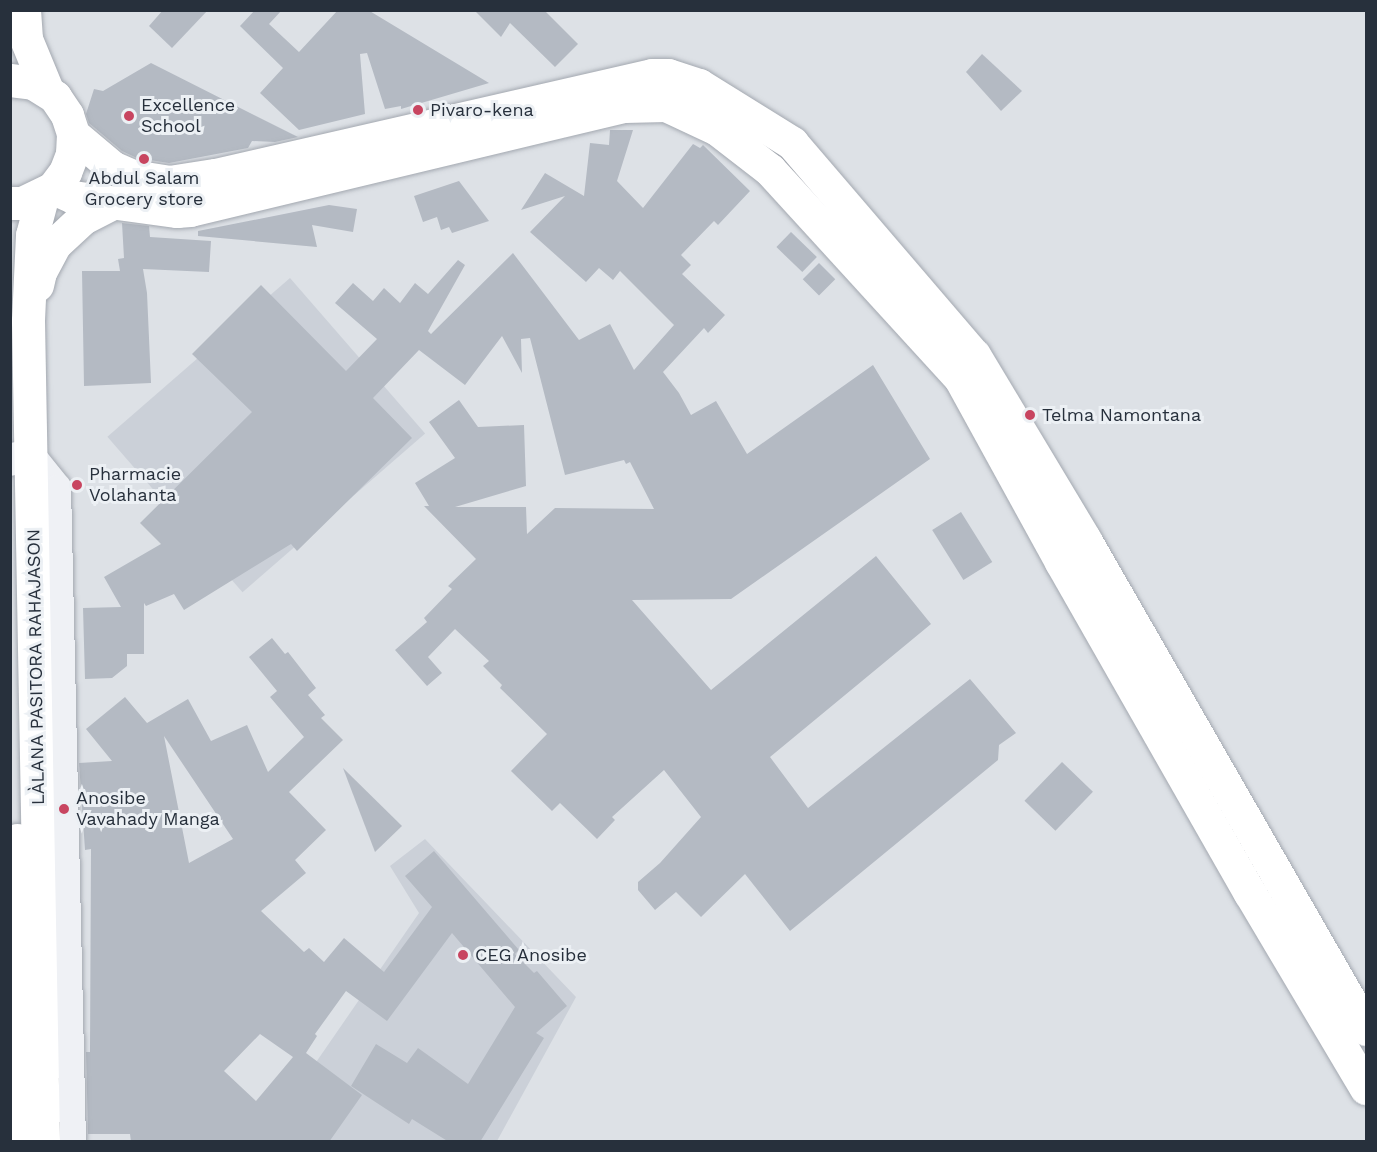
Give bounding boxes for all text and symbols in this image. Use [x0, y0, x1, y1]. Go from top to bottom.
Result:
place label: Excellence School [141, 95, 235, 138]
place label: Pivaro-kena [430, 99, 534, 121]
marker: Pivaro-kena [411, 103, 425, 117]
marker: Excellence School [122, 109, 136, 123]
marker: Abdul Salam Grocery store [137, 152, 151, 166]
place label: Abdul Salam Grocery store [84, 168, 204, 210]
place label: Telma Namontana [1042, 404, 1202, 426]
marker: Telma Namontana [1023, 408, 1037, 422]
place label: Pharmacie Volahanta [89, 464, 181, 506]
marker: Pharmacie Volahanta [70, 478, 84, 492]
street label: LÀLANA PASITORA RAHAJASON [23, 528, 49, 806]
place label: Anosibe Vavahady Manga [76, 788, 220, 830]
marker: Anosibe Vavahady Manga [57, 802, 71, 816]
place label: CEG Anosibe [475, 944, 587, 966]
marker: CEG Anosibe [456, 948, 470, 962]

